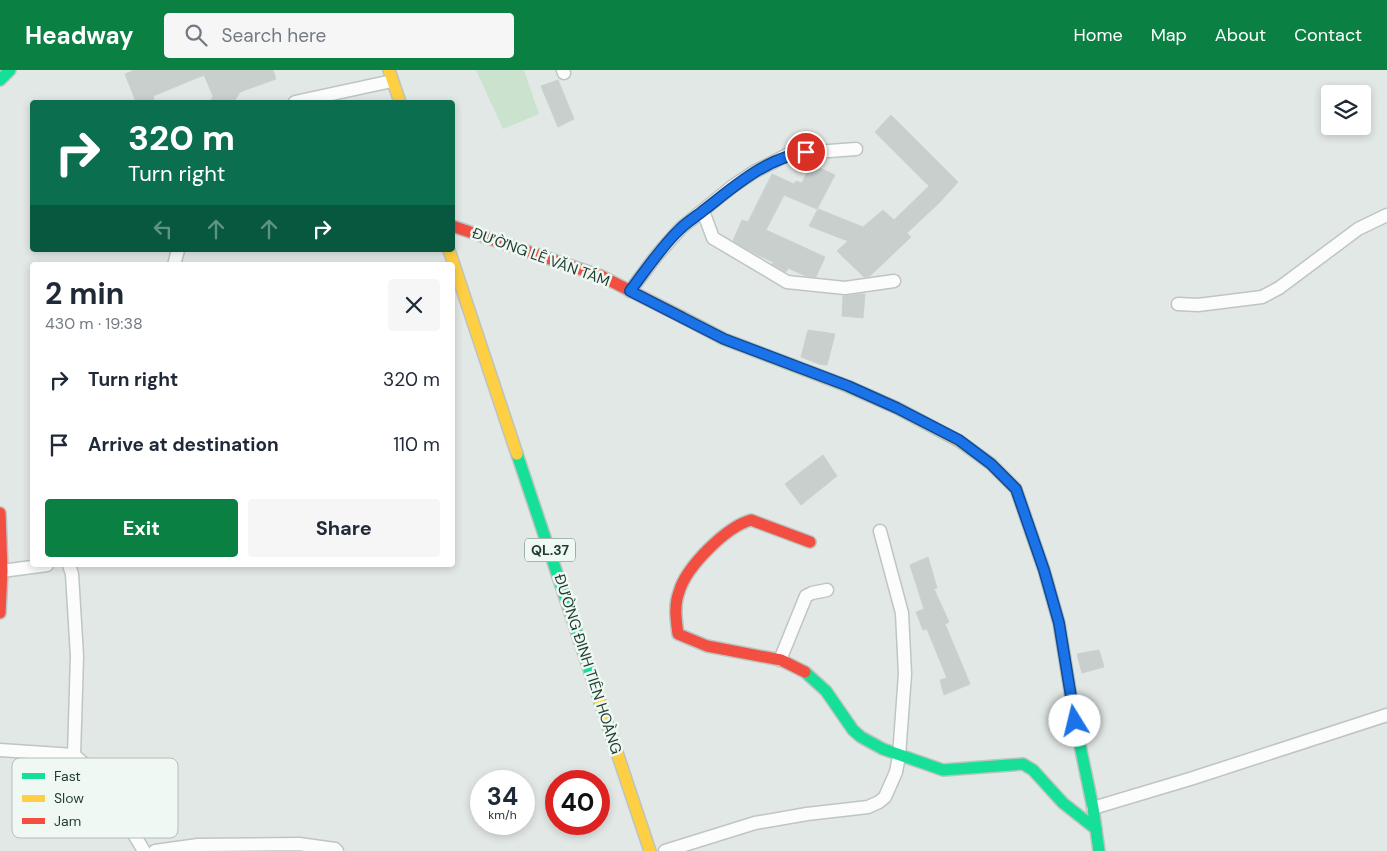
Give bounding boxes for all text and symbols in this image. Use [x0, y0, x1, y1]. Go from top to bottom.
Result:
search box [164, 13, 514, 58]
text: Headway [25, 20, 134, 51]
icon: search [182, 21, 210, 49]
text: Search here [222, 23, 326, 48]
text: Home [1073, 23, 1123, 47]
text: Map [1151, 23, 1187, 47]
text: About [1215, 23, 1266, 47]
text: Contact [1294, 23, 1362, 47]
map controls [1321, 85, 1371, 135]
button: layers [1321, 85, 1371, 135]
text: 320 m [128, 115, 235, 161]
icon: right [45, 120, 110, 185]
pin [785, 131, 827, 173]
icon: arrive [792, 138, 820, 166]
text: Turn right [128, 159, 225, 188]
icon: left [149, 215, 177, 243]
icon: ahead [202, 215, 230, 243]
icon: ahead [255, 215, 283, 243]
icon: right [308, 215, 336, 243]
street label: ĐƯỜNG LÊ VĂN TÁM [469, 223, 613, 291]
text: 2 min [45, 274, 124, 313]
button: close [388, 279, 440, 331]
text: 430 m · 19:38 [45, 313, 143, 334]
icon: right [45, 366, 73, 394]
text: Turn right [88, 367, 178, 392]
text: 320 m [383, 367, 440, 392]
icon: arrive [45, 431, 73, 459]
text: Arrive at destination [88, 432, 279, 457]
text: 110 m [393, 432, 440, 457]
button: Exit [45, 499, 238, 557]
button: Share [248, 499, 440, 557]
road number: QL.37 [525, 538, 575, 562]
street label: ĐƯỜNG ĐINH TIÊN HOÀNG [549, 571, 627, 757]
position arrow [1048, 694, 1100, 746]
legend [12, 758, 178, 838]
text: Fast [54, 767, 81, 785]
speed limit sign: 40 [545, 770, 610, 835]
text: 34 [487, 780, 518, 813]
text: Slow [54, 789, 84, 807]
text: km/h [488, 807, 517, 823]
text: Jam [54, 812, 81, 830]

